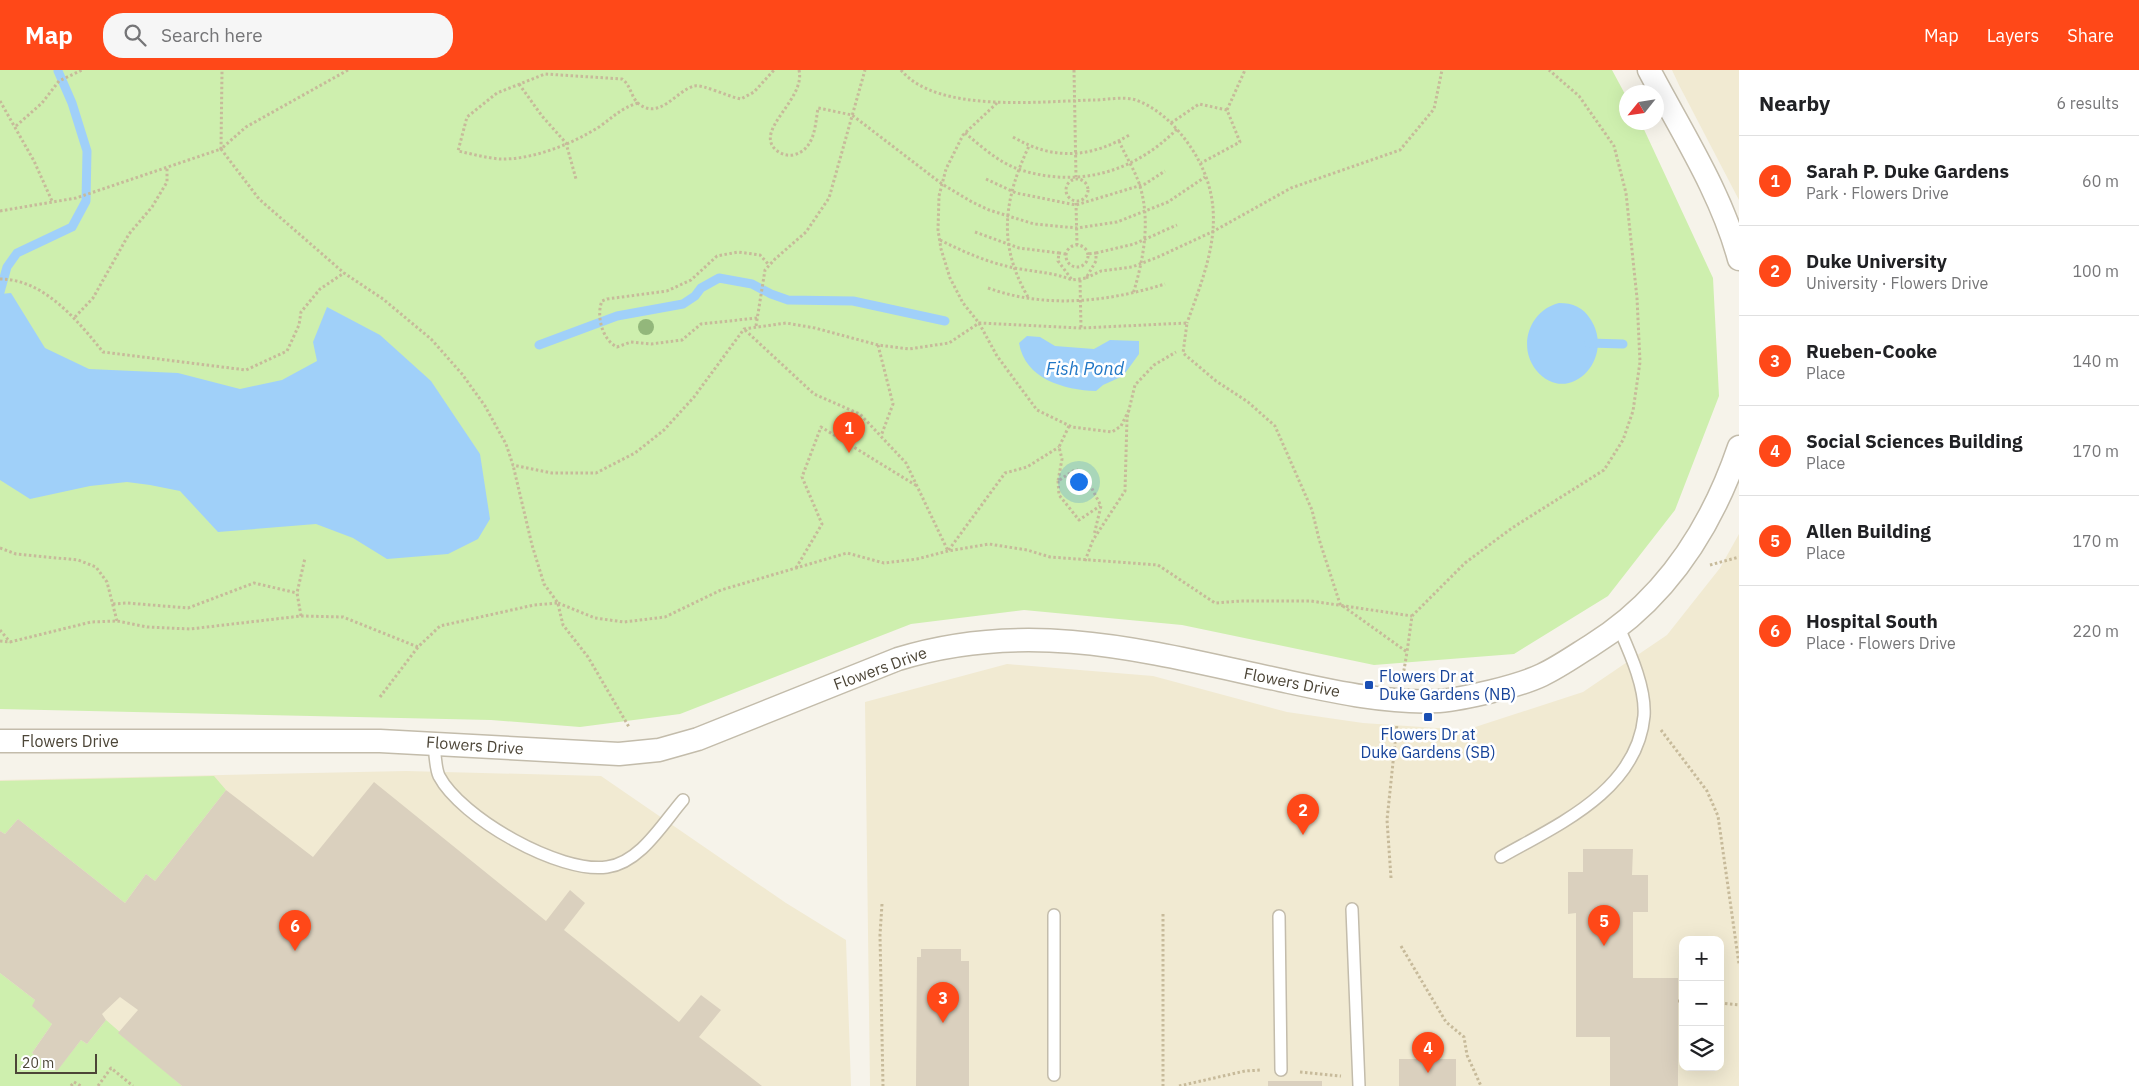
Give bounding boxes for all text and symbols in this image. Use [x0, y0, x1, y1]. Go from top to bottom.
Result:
search box [103, 13, 453, 58]
text: Map [25, 19, 73, 51]
icon: search [121, 21, 149, 49]
text: Search here [161, 23, 263, 47]
text: Map [1924, 24, 1959, 47]
text: Layers [1987, 24, 2039, 47]
text: Share [2067, 24, 2114, 47]
north arrow [1619, 85, 1664, 130]
text: Nearby [1759, 89, 1830, 117]
text: 6 results [2056, 93, 2119, 113]
text: Sarah P. Duke Gardens [1806, 159, 2009, 183]
text: 1 [1770, 171, 1780, 191]
text: 60 m [2082, 171, 2119, 191]
text: Park · Flowers Drive [1806, 183, 1949, 203]
text: Duke University [1806, 249, 1947, 273]
text: 2 [1770, 261, 1780, 281]
text: 100 m [2072, 261, 2119, 281]
text: University · Flowers Drive [1806, 273, 1988, 293]
text: Rueben-Cooke [1806, 339, 1937, 363]
text: 3 [1770, 351, 1780, 371]
text: 140 m [2072, 351, 2119, 371]
water label: Fish Pond [1046, 357, 1125, 380]
text: Place [1806, 363, 1845, 383]
pin: 1 [833, 412, 865, 453]
text: Social Sciences Building [1806, 429, 2022, 453]
text: 4 [1770, 441, 1780, 461]
text: 170 m [2072, 441, 2119, 461]
text: Place [1806, 453, 1845, 473]
your location [1066, 469, 1092, 495]
text: Allen Building [1806, 519, 1931, 543]
text: 5 [1770, 531, 1780, 551]
text: 170 m [2072, 531, 2119, 551]
text: Place [1806, 543, 1845, 563]
text: Hospital South [1806, 609, 1938, 633]
text: 6 [1770, 621, 1780, 641]
text: 220 m [2072, 621, 2119, 641]
text: Place · Flowers Drive [1806, 633, 1956, 653]
street label: Flowers Drive [831, 642, 930, 694]
street label: Flowers Drive [1242, 663, 1342, 701]
place label: Flowers Dr at Duke Gardens (NB) [1379, 666, 1516, 704]
marker: Flowers Dr at Duke Gardens (NB) [1363, 679, 1375, 691]
marker: Flowers Dr at Duke Gardens (SB) [1422, 711, 1434, 723]
place label: Flowers Dr at Duke Gardens (SB) [1360, 724, 1496, 762]
street label: Flowers Drive [21, 731, 119, 751]
street label: Flowers Drive [426, 732, 525, 758]
pin: 2 [1287, 794, 1319, 835]
pin: 5 [1588, 905, 1620, 946]
pin: 6 [279, 910, 311, 951]
map controls [1679, 936, 1724, 1071]
button: + [1679, 936, 1724, 981]
button: − [1679, 981, 1724, 1026]
pin: 3 [927, 982, 959, 1023]
button: layers [1679, 1026, 1724, 1071]
pin: 4 [1412, 1032, 1444, 1073]
scale bar [15, 1051, 98, 1074]
text: 20 m [22, 1054, 54, 1072]

